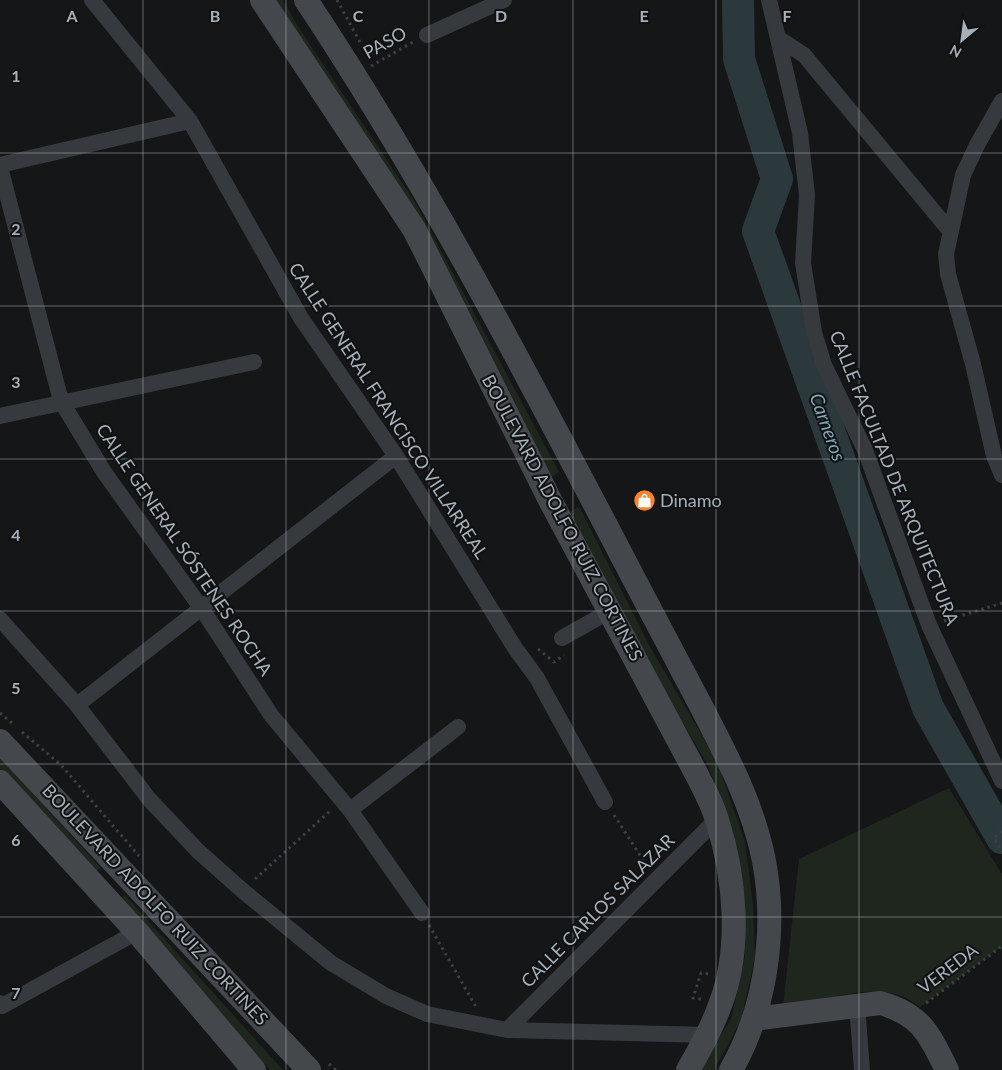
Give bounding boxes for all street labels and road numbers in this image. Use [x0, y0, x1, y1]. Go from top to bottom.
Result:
street label: PASO [359, 21, 410, 63]
street label: CALLE GENERAL FRANCISCO VILLARREAL [285, 258, 493, 563]
street label: CALLE FACULTAD DE ARQUITECTURA [826, 327, 965, 629]
street label: BOULEVARD ADOLFO RUIZ CORTINES [478, 370, 648, 665]
street label: CALLE GENERAL SÓSTENES ROCHA [92, 419, 278, 680]
street label: BOULEVARD ADOLFO RUIZ CORTINES [38, 779, 273, 1029]
street label: CALLE CARLOS SALAZAR [516, 828, 679, 992]
street label: VEREDA [913, 938, 983, 998]

